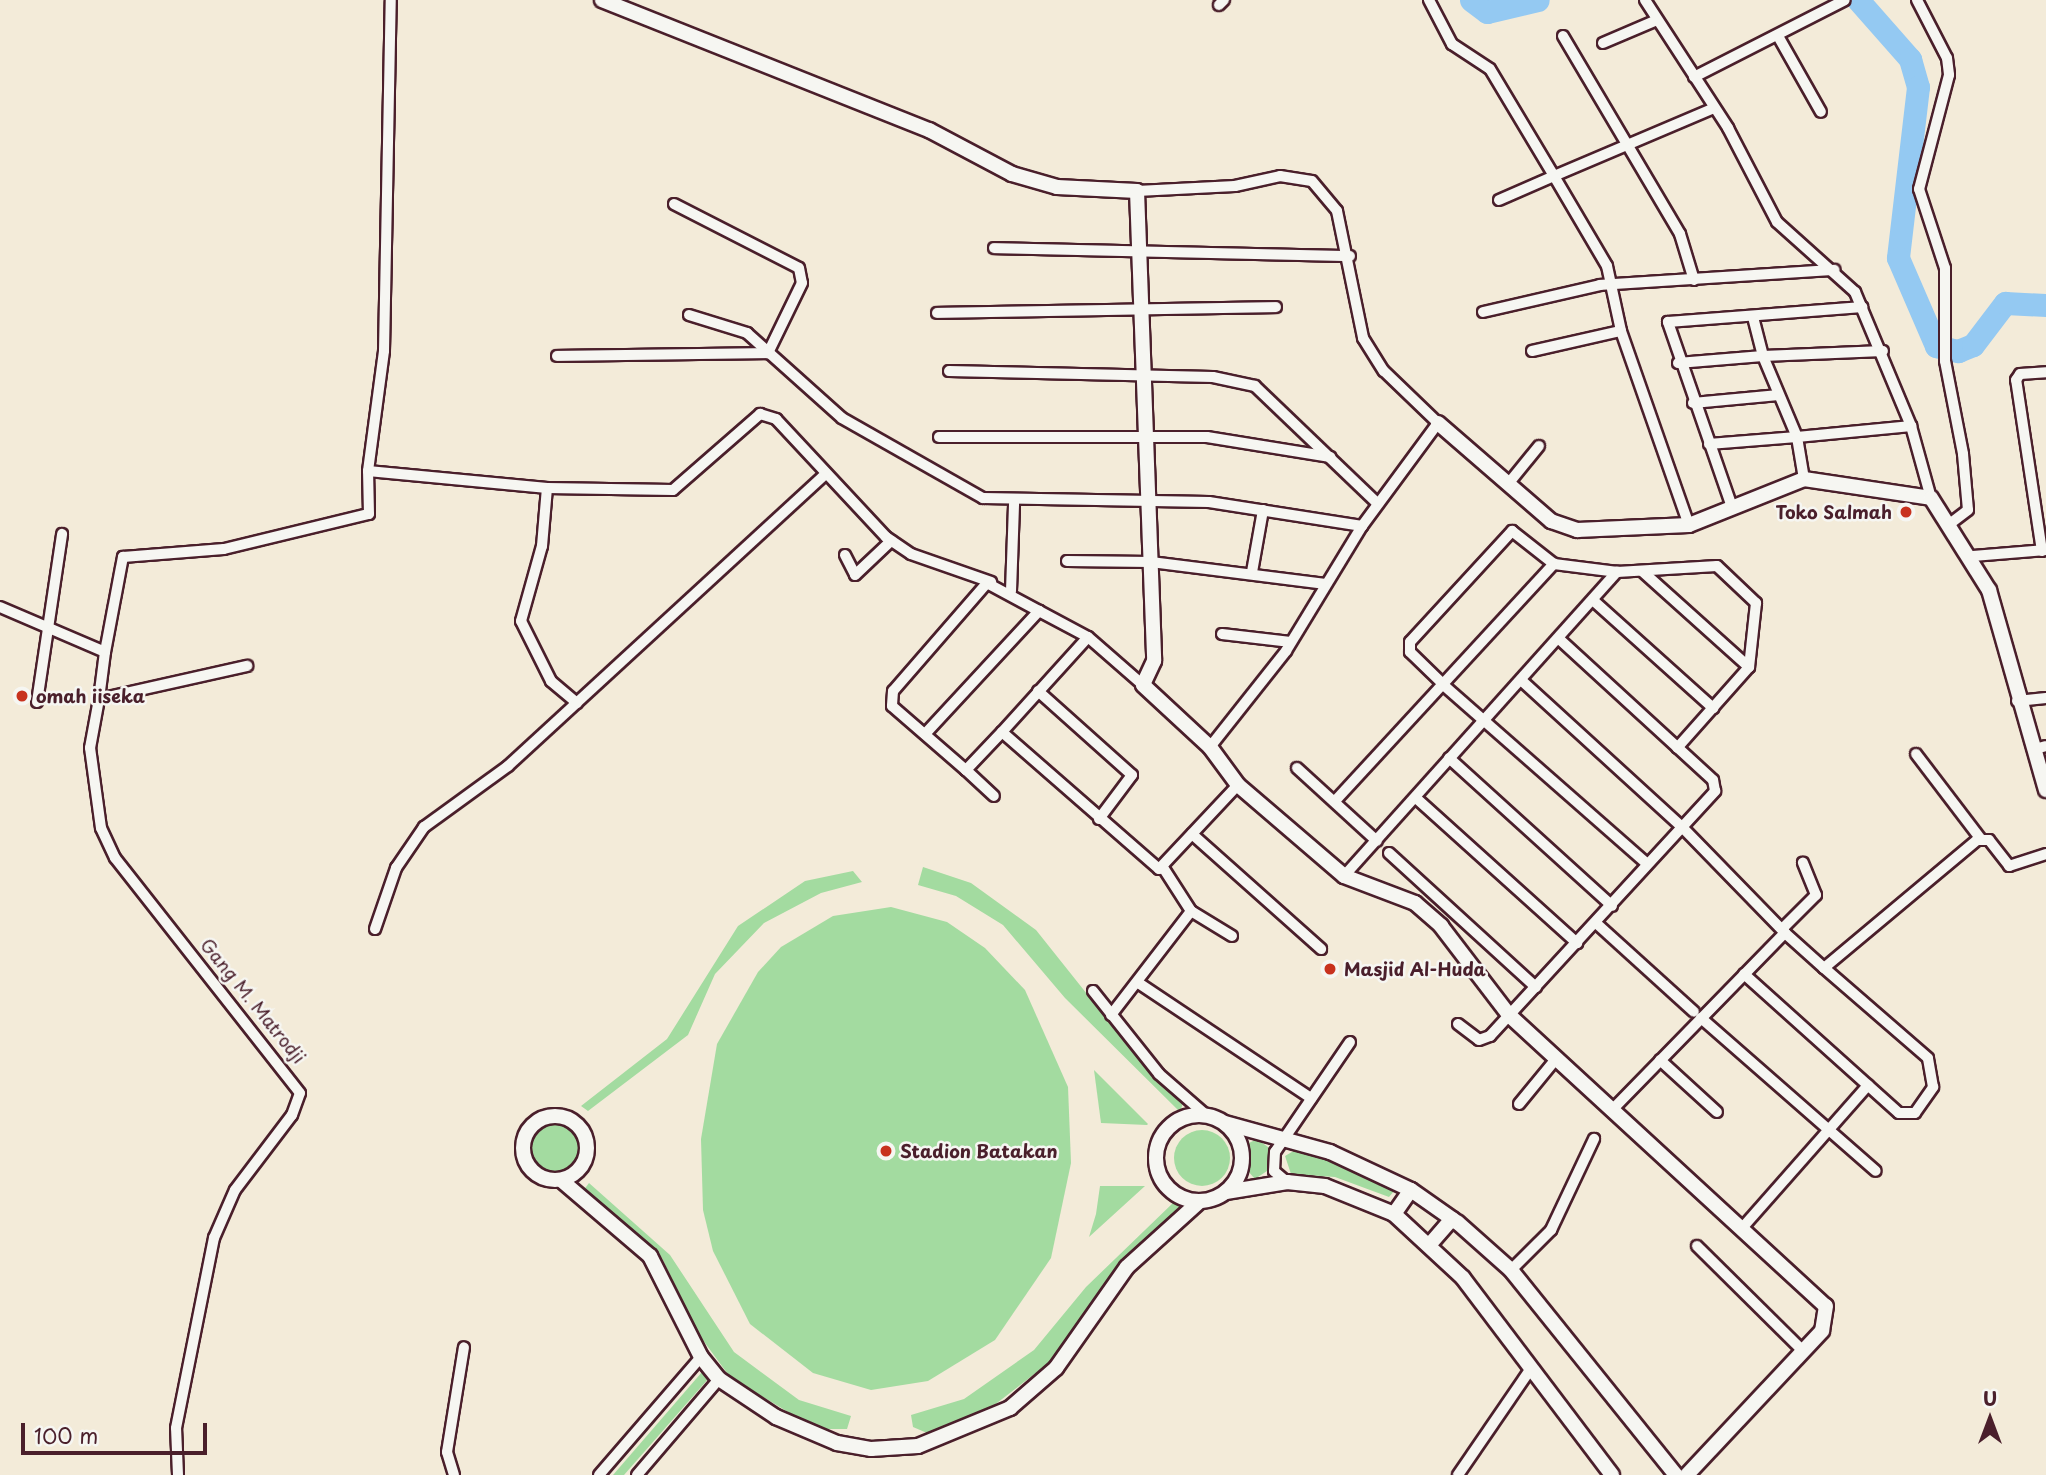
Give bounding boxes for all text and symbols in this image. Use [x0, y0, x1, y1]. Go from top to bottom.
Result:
place label: Toko Salmah [1774, 501, 1892, 523]
marker: Toko Salmah [1898, 504, 1914, 520]
place label: omah iiseka [36, 685, 145, 707]
marker: omah iiseka [14, 688, 30, 704]
street label: Gang M. Matrodji [196, 935, 310, 1067]
place label: Masjid Al-Huda [1344, 958, 1487, 980]
marker: Masjid Al-Huda [1322, 961, 1338, 977]
place label: Stadion Batakan [900, 1140, 1058, 1162]
marker: Stadion Batakan [878, 1143, 894, 1159]
north arrow [1955, 1384, 2025, 1454]
text: U [1983, 1384, 1997, 1412]
scale bar [24, 1408, 210, 1452]
text: 100 m [34, 1419, 98, 1451]

